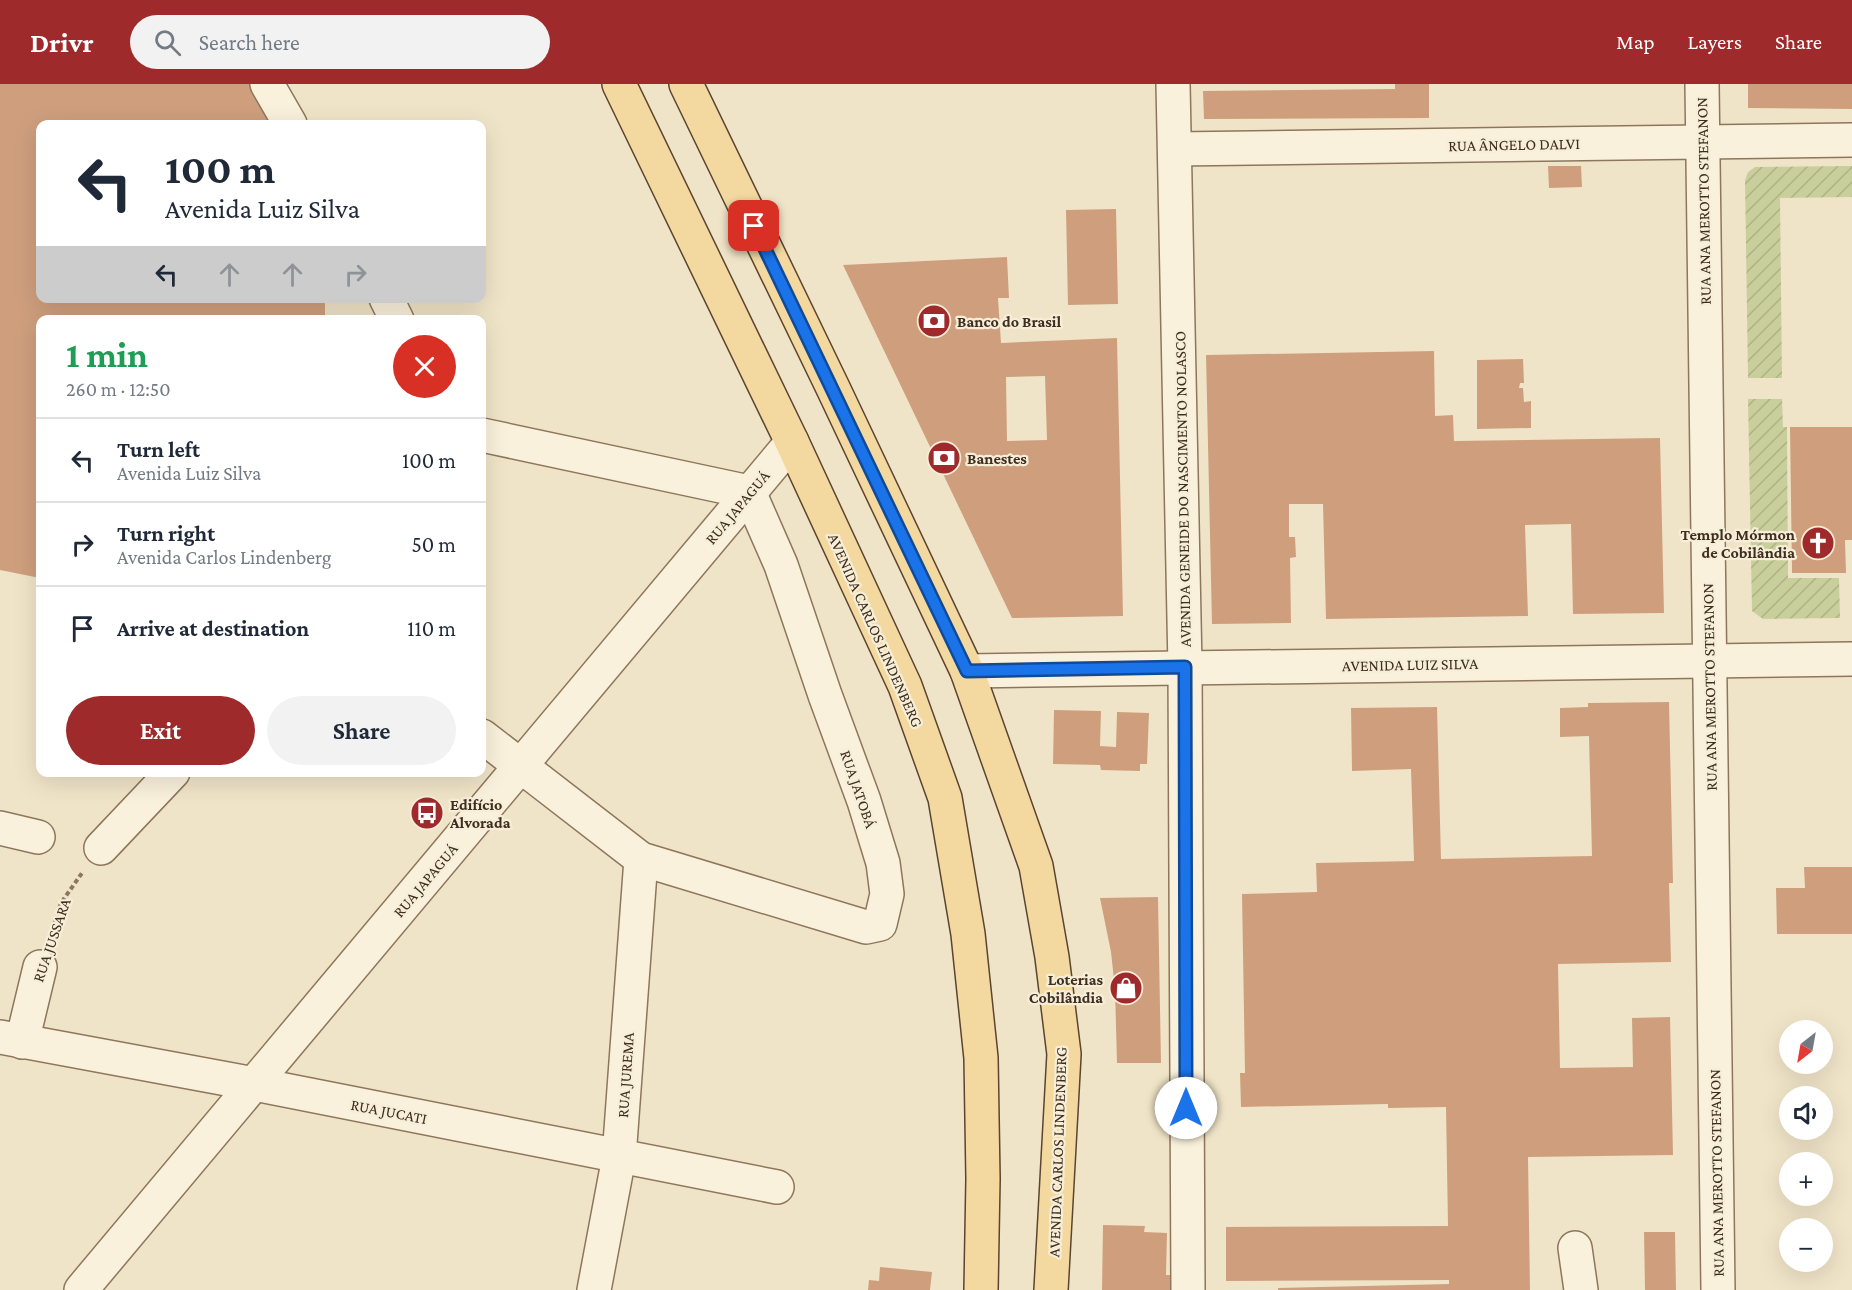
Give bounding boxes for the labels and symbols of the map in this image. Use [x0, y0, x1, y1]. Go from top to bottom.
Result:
street label: RUA ANA MEROTTO STEFANON [1693, 97, 1714, 305]
street label: RUA ÂNGELO DALVI [1448, 135, 1580, 154]
pin [728, 200, 779, 251]
bank icon: Banco do Brasil [916, 303, 952, 339]
place label: Banco do Brasil [957, 313, 1062, 330]
street label: AVENIDA GENEIDE DO NASCIMENTO NOLASCO [1171, 331, 1194, 647]
bank icon: Banestes [926, 440, 962, 476]
place label: Banestes [967, 450, 1027, 467]
street label: RUA JAPAGUÁ [702, 466, 774, 548]
church icon: Templo Mórmon de Cobilândia [1800, 525, 1836, 561]
place label: Templo Mórmon de Cobilândia [1680, 526, 1795, 561]
street label: AVENIDA CARLOS LINDENBERG [825, 531, 926, 730]
street label: RUA ANA MEROTTO STEFANON [1699, 583, 1720, 791]
street label: AVENIDA LUIZ SILVA [1342, 655, 1479, 674]
street label: RUA JATOBÁ [836, 748, 880, 832]
bus stop icon: Edifício Alvorada [409, 795, 445, 831]
place label: Edifício Alvorada [449, 796, 511, 831]
street label: RUA JAPAGUÁ [390, 839, 462, 921]
street label: RUA JUSSARA [29, 895, 75, 985]
shop icon: Loterias Cobilândia [1108, 970, 1144, 1006]
place label: Loterias Cobilândia [1029, 971, 1103, 1006]
north arrow [1779, 1020, 1833, 1074]
street label: RUA JUREMA [614, 1031, 638, 1119]
street label: AVENIDA CARLOS LINDENBERG [1045, 1047, 1070, 1258]
street label: RUA ANA MEROTTO STEFANON [1706, 1069, 1727, 1277]
position arrow [1154, 1076, 1218, 1140]
street label: RUA JUCATI [349, 1096, 429, 1128]

